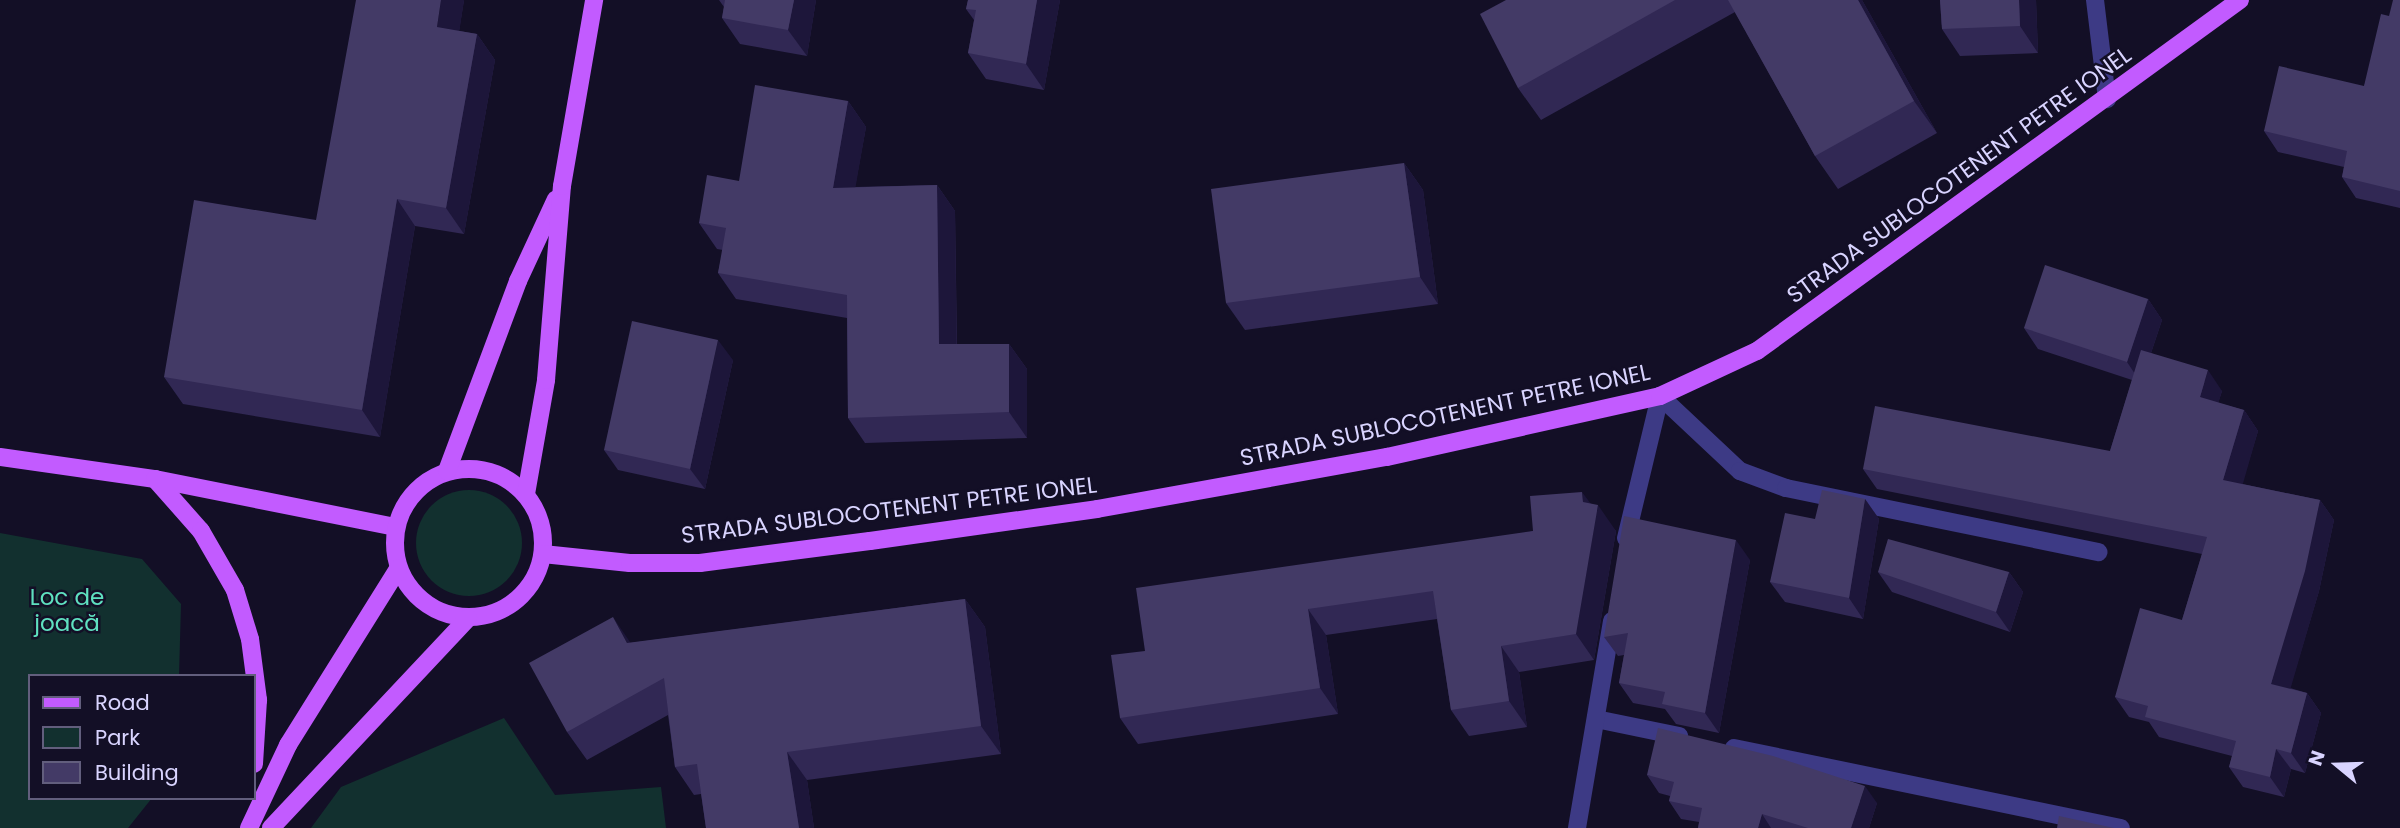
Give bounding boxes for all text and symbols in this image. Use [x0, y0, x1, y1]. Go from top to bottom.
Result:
street label: STRADA SUBLOCOTENENT PETRE IONEL [1782, 41, 2136, 309]
street label: STRADA SUBLOCOTENENT PETRE IONEL [1238, 358, 1652, 472]
street label: STRADA SUBLOCOTENENT PETRE IONEL [680, 471, 1098, 549]
park label: Loc de joacă [30, 583, 104, 637]
legend [28, 674, 256, 800]
text: Road [95, 688, 150, 717]
text: Park [95, 723, 140, 752]
north arrow [2302, 730, 2372, 800]
text: N [2302, 747, 2332, 769]
text: Building [95, 758, 179, 787]

